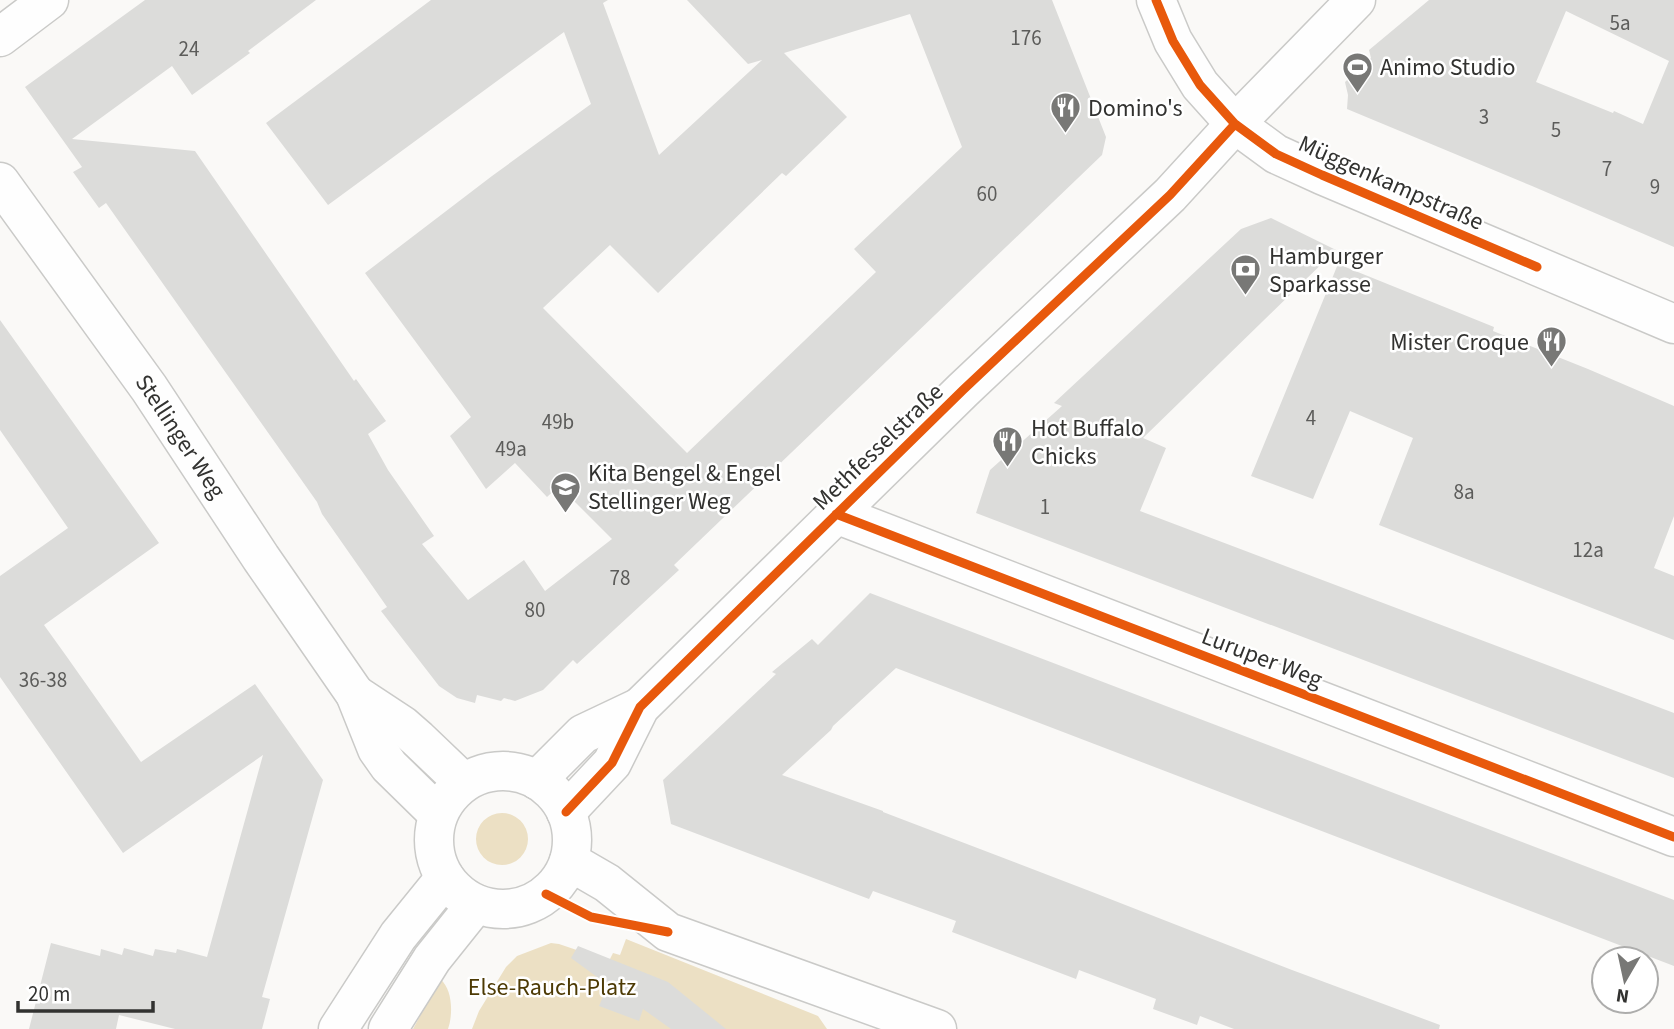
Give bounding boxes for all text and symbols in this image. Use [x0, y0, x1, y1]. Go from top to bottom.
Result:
house number: 5a [1609, 8, 1631, 38]
house number: 176 [1010, 23, 1042, 53]
house number: 24 [179, 34, 199, 64]
sports icon: Animo Studio [1340, 50, 1374, 94]
place label: Animo Studio [1380, 50, 1515, 85]
restaurant icon: Domino's [1048, 91, 1082, 135]
place label: Domino's [1088, 91, 1183, 126]
house number: 3 [1479, 102, 1489, 132]
house number: 5 [1551, 115, 1561, 145]
street label: Müggenkampstraße [1293, 126, 1489, 240]
house number: 7 [1602, 154, 1612, 184]
house number: 9 [1650, 172, 1660, 202]
house number: 60 [977, 179, 997, 209]
place label: Hamburger Sparkasse [1269, 239, 1384, 302]
bank icon: Hamburger Sparkasse [1229, 253, 1263, 297]
place label: Mister Croque [1390, 325, 1529, 360]
restaurant icon: Mister Croque [1535, 325, 1569, 369]
street label: Stellinger Weg [127, 367, 235, 505]
street label: Methfesselstraße [805, 375, 951, 519]
house number: 4 [1306, 403, 1316, 433]
house number: 49b [542, 407, 574, 437]
place label: Hot Buffalo Chicks [1031, 411, 1144, 474]
restaurant icon: Hot Buffalo Chicks [991, 425, 1025, 469]
house number: 49a [495, 434, 527, 464]
place label: Kita Bengel & Engel Stellinger Weg [588, 456, 781, 519]
school or university icon: Kita Bengel & Engel Stellinger Weg [548, 470, 582, 514]
house number: 8a [1453, 477, 1475, 507]
house number: 1 [1040, 492, 1050, 522]
house number: 12a [1572, 535, 1604, 565]
house number: 78 [610, 563, 630, 593]
house number: 80 [525, 595, 545, 625]
street label: Luruper Weg [1197, 619, 1327, 697]
house number: 36-38 [19, 665, 67, 695]
north arrow [1590, 945, 1660, 1015]
scale bar [18, 970, 152, 1014]
park label: Else-Rauch-Platz [468, 970, 636, 1005]
text: 20 m [28, 979, 70, 1009]
text: N [1614, 981, 1631, 1010]

